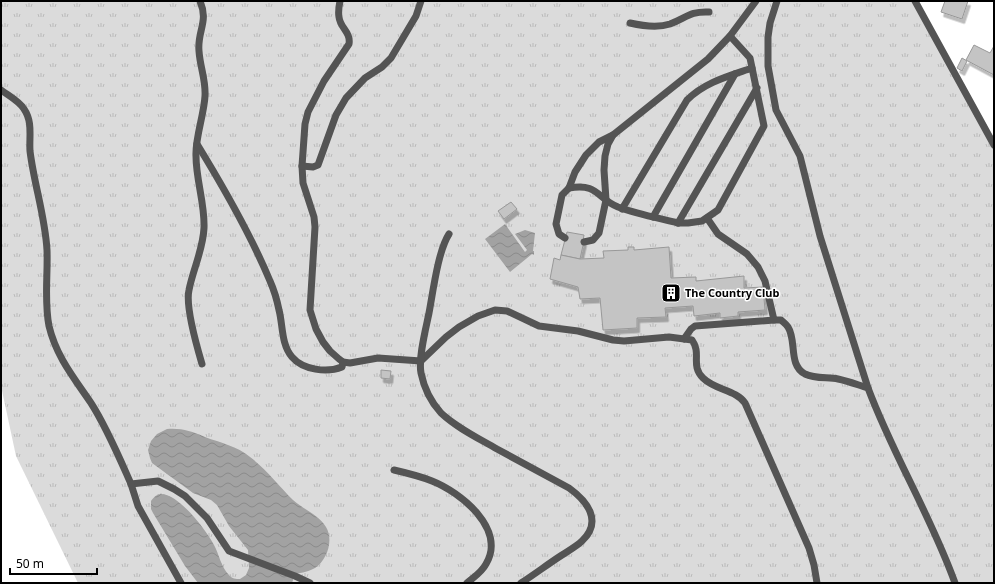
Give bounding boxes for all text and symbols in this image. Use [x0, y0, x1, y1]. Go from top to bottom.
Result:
building icon: The Country Club [660, 282, 682, 304]
place label: The Country Club [685, 285, 779, 300]
scale bar [10, 550, 97, 576]
text: 50 m [16, 555, 44, 572]

